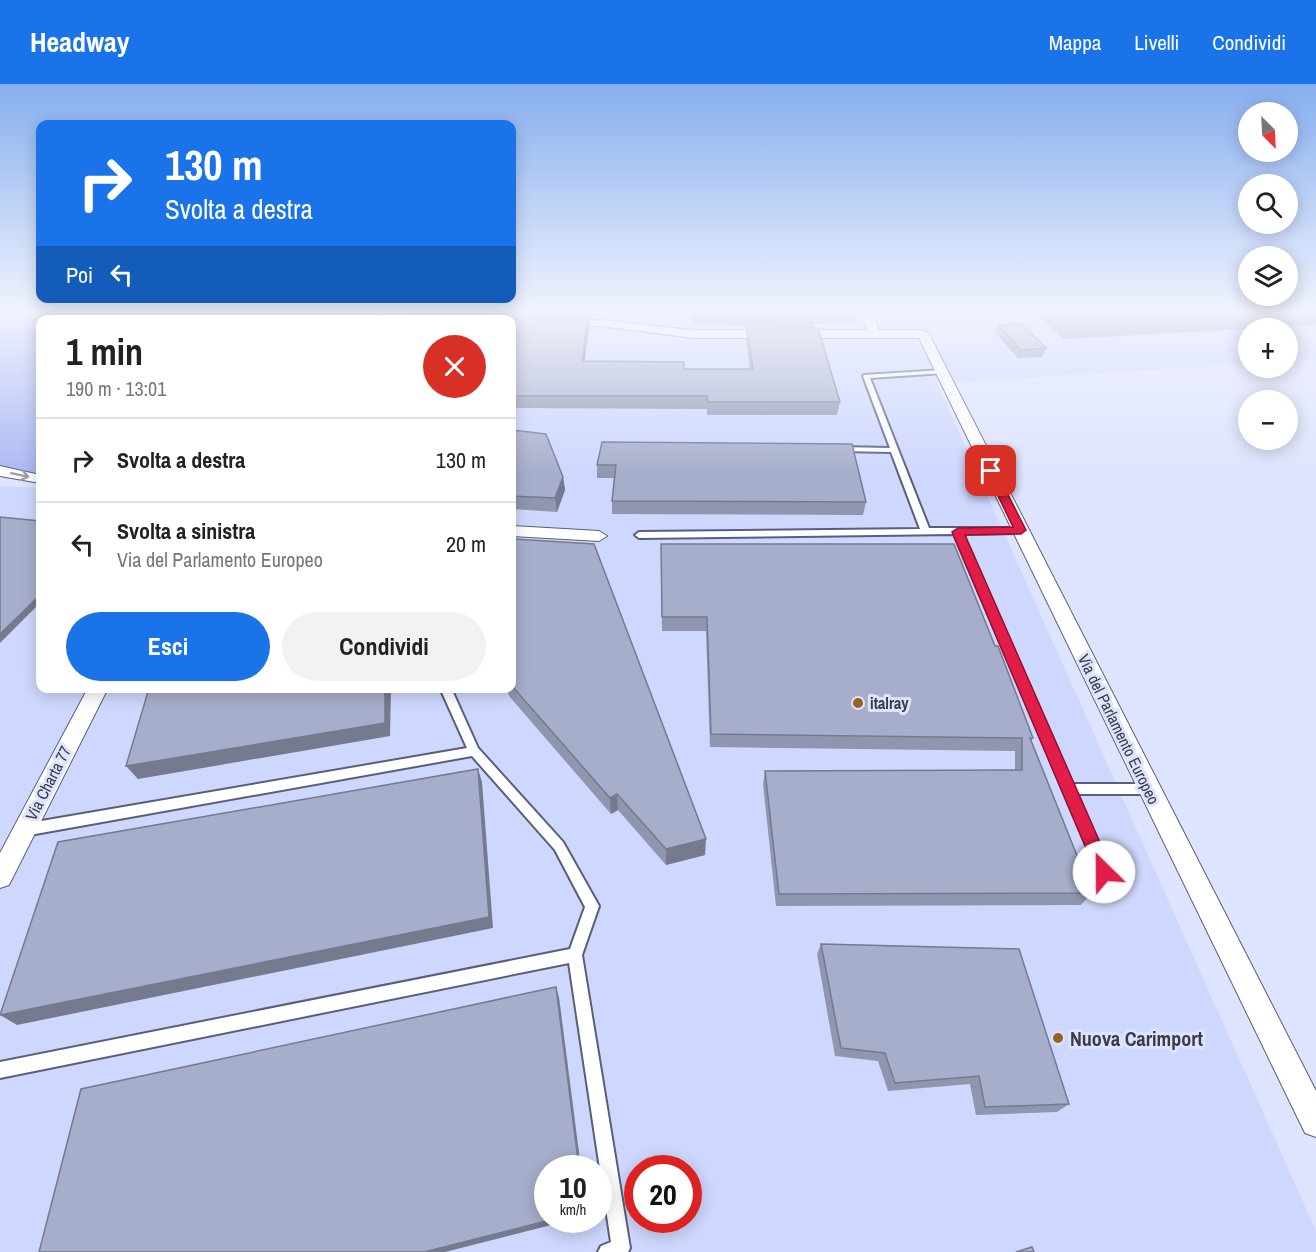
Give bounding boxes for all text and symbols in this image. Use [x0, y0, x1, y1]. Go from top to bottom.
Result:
text: Headway [30, 23, 130, 61]
text: Mappa [1049, 28, 1101, 57]
text: Livelli [1134, 28, 1179, 57]
text: Condividi [1212, 28, 1286, 57]
north arrow [1238, 102, 1298, 162]
map controls [1238, 102, 1298, 450]
text: 130 m [165, 137, 263, 193]
icon: right [66, 144, 144, 222]
button: search [1238, 174, 1298, 234]
text: Svolta a destra [165, 191, 313, 227]
button: layers [1238, 246, 1298, 306]
icon: left [105, 258, 138, 291]
text: Poi [66, 260, 93, 290]
button: + [1238, 318, 1298, 378]
text: 1 min [66, 328, 143, 376]
button: close [423, 335, 486, 398]
text: 190 m · 13:01 [66, 375, 166, 402]
button: − [1238, 390, 1298, 450]
icon: right [66, 444, 99, 477]
text: Svolta a destra [117, 445, 245, 475]
text: 130 m [436, 445, 486, 475]
pin [965, 445, 1016, 496]
icon: arrive [974, 454, 1007, 487]
one-way arrow [10, 470, 29, 481]
text: Svolta a sinistra [117, 516, 255, 546]
icon: left [66, 528, 99, 561]
text: 20 m [446, 529, 486, 559]
text: Via del Parlamento Europeo [117, 546, 323, 573]
button: Esci [66, 612, 270, 681]
button: Condividi [282, 612, 486, 681]
street label: Via del Parlamento Europeo [1073, 650, 1165, 808]
place label: italray [870, 692, 909, 714]
marker: italray [851, 696, 865, 710]
street label: Via Charta 77 [20, 742, 76, 824]
position arrow [1072, 840, 1136, 904]
place label: Nuova Carimport [1070, 1025, 1204, 1052]
marker: Nuova Carimport [1051, 1031, 1065, 1045]
speed limit sign: 20 [624, 1155, 702, 1233]
text: 10 [559, 1167, 587, 1207]
text: km/h [560, 1199, 586, 1220]

